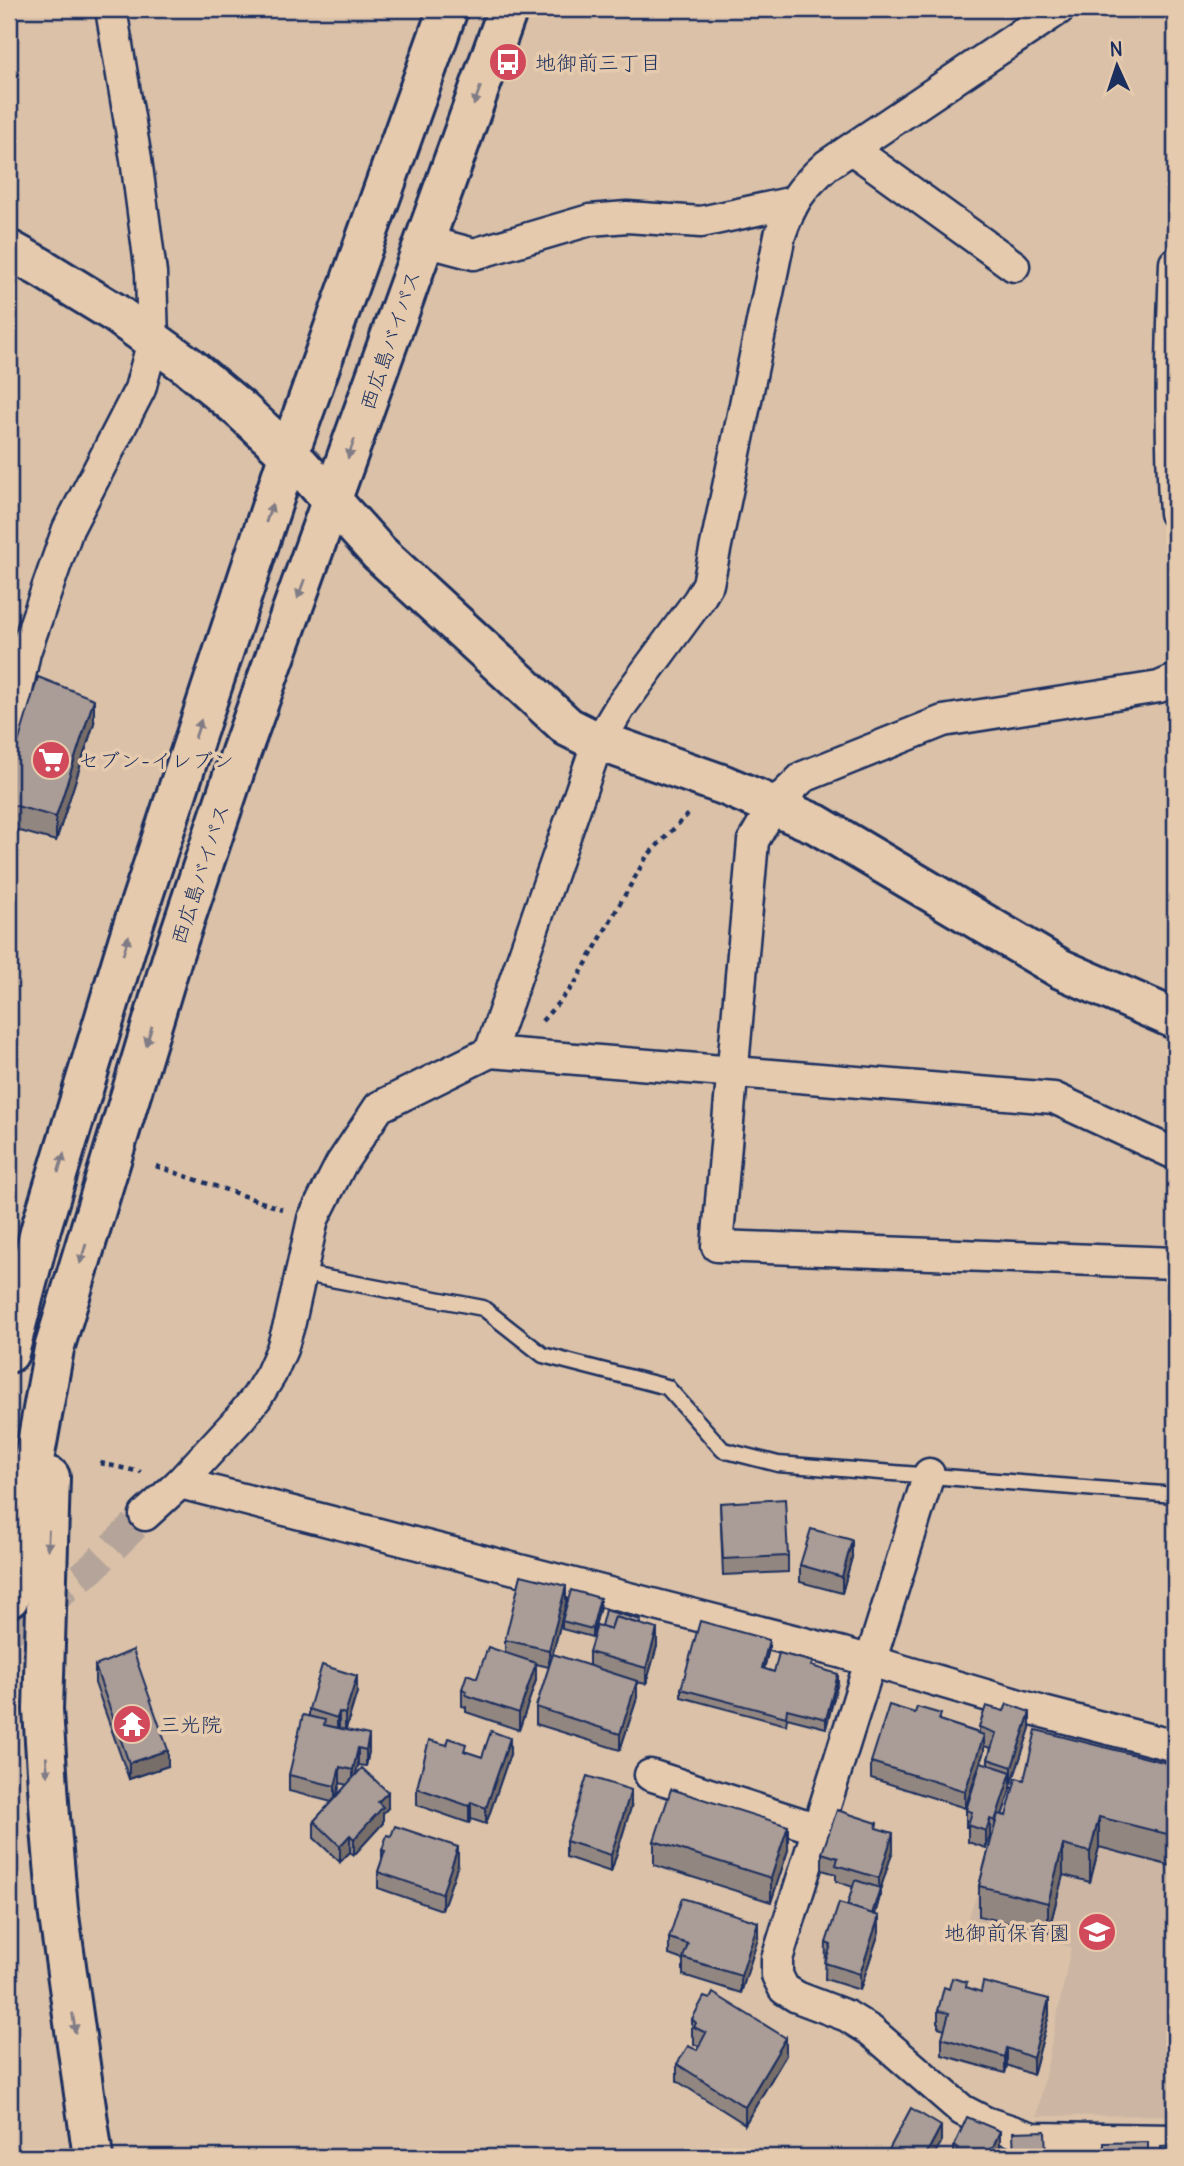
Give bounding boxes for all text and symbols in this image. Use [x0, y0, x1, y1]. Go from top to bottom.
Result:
north arrow [1082, 32, 1152, 102]
text: N [1109, 37, 1123, 61]
bus stop icon: 地御前三丁目 [487, 41, 529, 83]
place label: 地御前三丁目 [535, 49, 661, 76]
one-way arrow [471, 86, 482, 107]
street label: 西広島バイパス [353, 266, 427, 414]
one-way arrow [345, 438, 356, 459]
one-way arrow [264, 502, 275, 523]
one-way arrow [295, 579, 306, 600]
one-way arrow [193, 718, 204, 739]
supermarket icon: セブン-イレブン [30, 739, 72, 781]
place label: セブン-イレブン [78, 747, 234, 774]
street label: 西広島バイパス [165, 800, 235, 948]
one-way arrow [122, 934, 132, 955]
one-way arrow [143, 1026, 153, 1047]
one-way arrow [57, 1152, 67, 1173]
one-way arrow [78, 1244, 88, 1265]
one-way arrow [43, 1529, 54, 1551]
temple icon: 三光院 [111, 1703, 153, 1745]
place label: 三光院 [159, 1711, 222, 1738]
one-way arrow [41, 1757, 52, 1779]
school or university icon: 地御前保育園 [1076, 1911, 1118, 1953]
place label: 地御前保育園 [944, 1919, 1070, 1946]
one-way arrow [69, 2012, 80, 2034]

